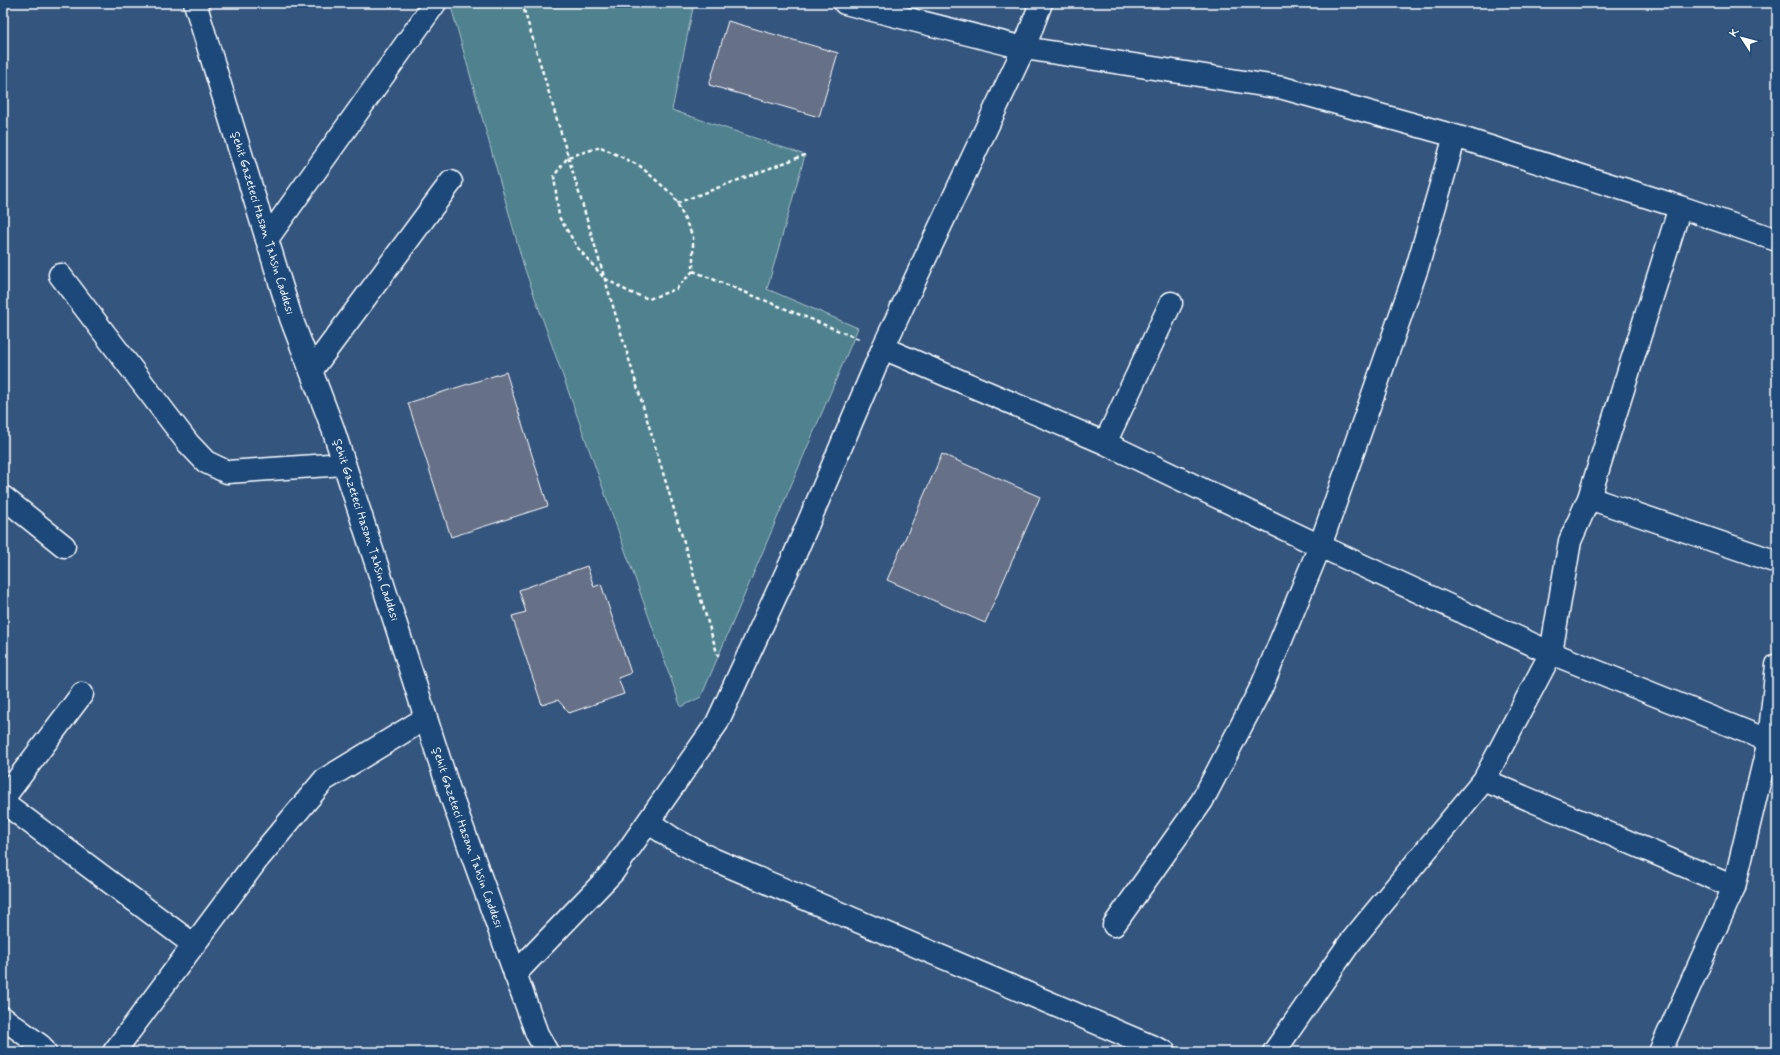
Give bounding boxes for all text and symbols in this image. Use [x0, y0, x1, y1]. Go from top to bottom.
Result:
north arrow [1722, 18, 1762, 58]
text: K [1727, 25, 1743, 40]
street label: Şehit Gazeteci Hasan Tahsin Caddesi [227, 130, 298, 317]
street label: Şehit Gazeteci Hasan Tahsin Caddesi [329, 437, 402, 623]
street label: Şehit Gazeteci Hasan Tahsin Caddesi [428, 745, 506, 930]

